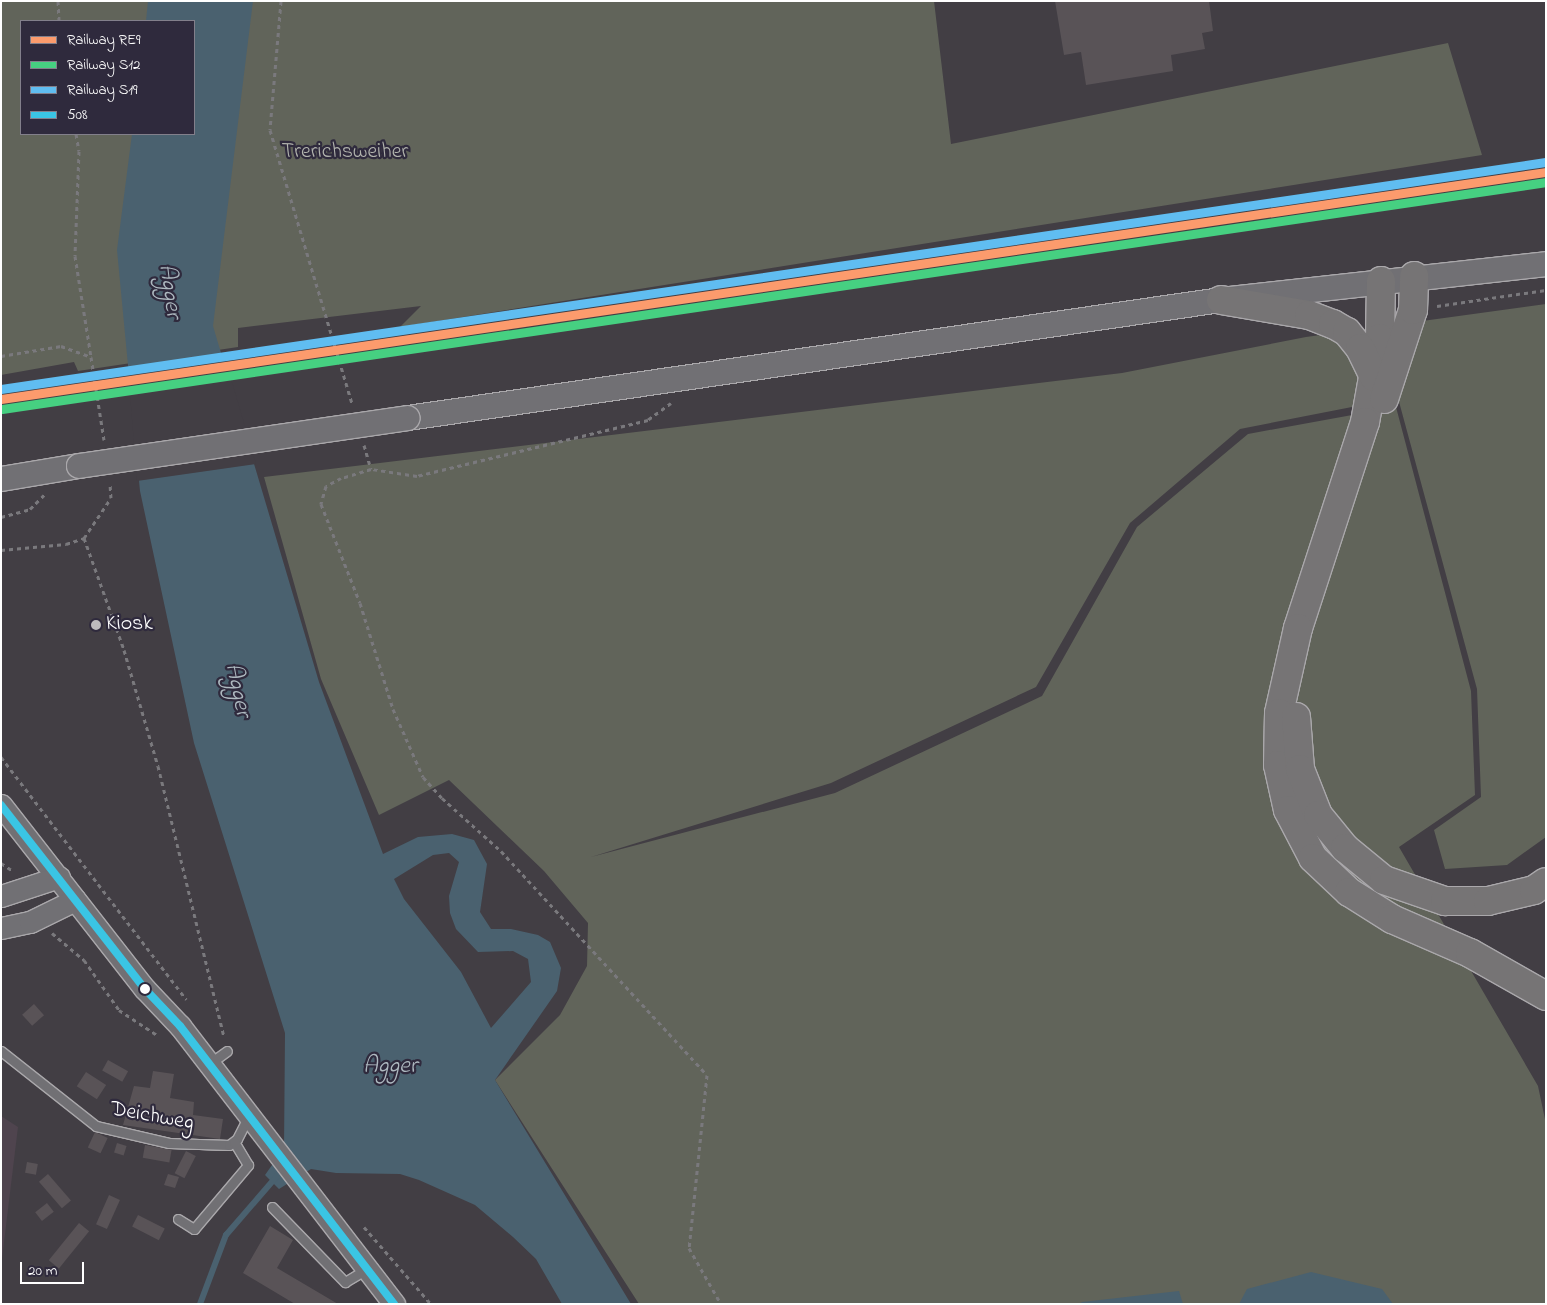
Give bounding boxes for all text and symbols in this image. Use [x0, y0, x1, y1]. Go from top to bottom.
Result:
legend [20, 20, 195, 135]
text: Railway RE9 [67, 29, 141, 51]
text: Railway S12 [67, 54, 141, 76]
text: Railway S19 [67, 79, 138, 101]
text: 508 [67, 104, 88, 126]
park label: Trerichsweiher [282, 140, 408, 166]
water label: Agger [151, 262, 187, 320]
place label: Kiosk [106, 612, 153, 638]
marker: Kiosk [90, 619, 102, 631]
water label: Agger [217, 660, 257, 720]
unlabelled marker [140, 984, 150, 994]
water label: Agger [363, 1053, 417, 1081]
street label: Deichweg [108, 1097, 196, 1137]
scale bar [22, 1252, 86, 1284]
text: 20 m [28, 1260, 57, 1282]

